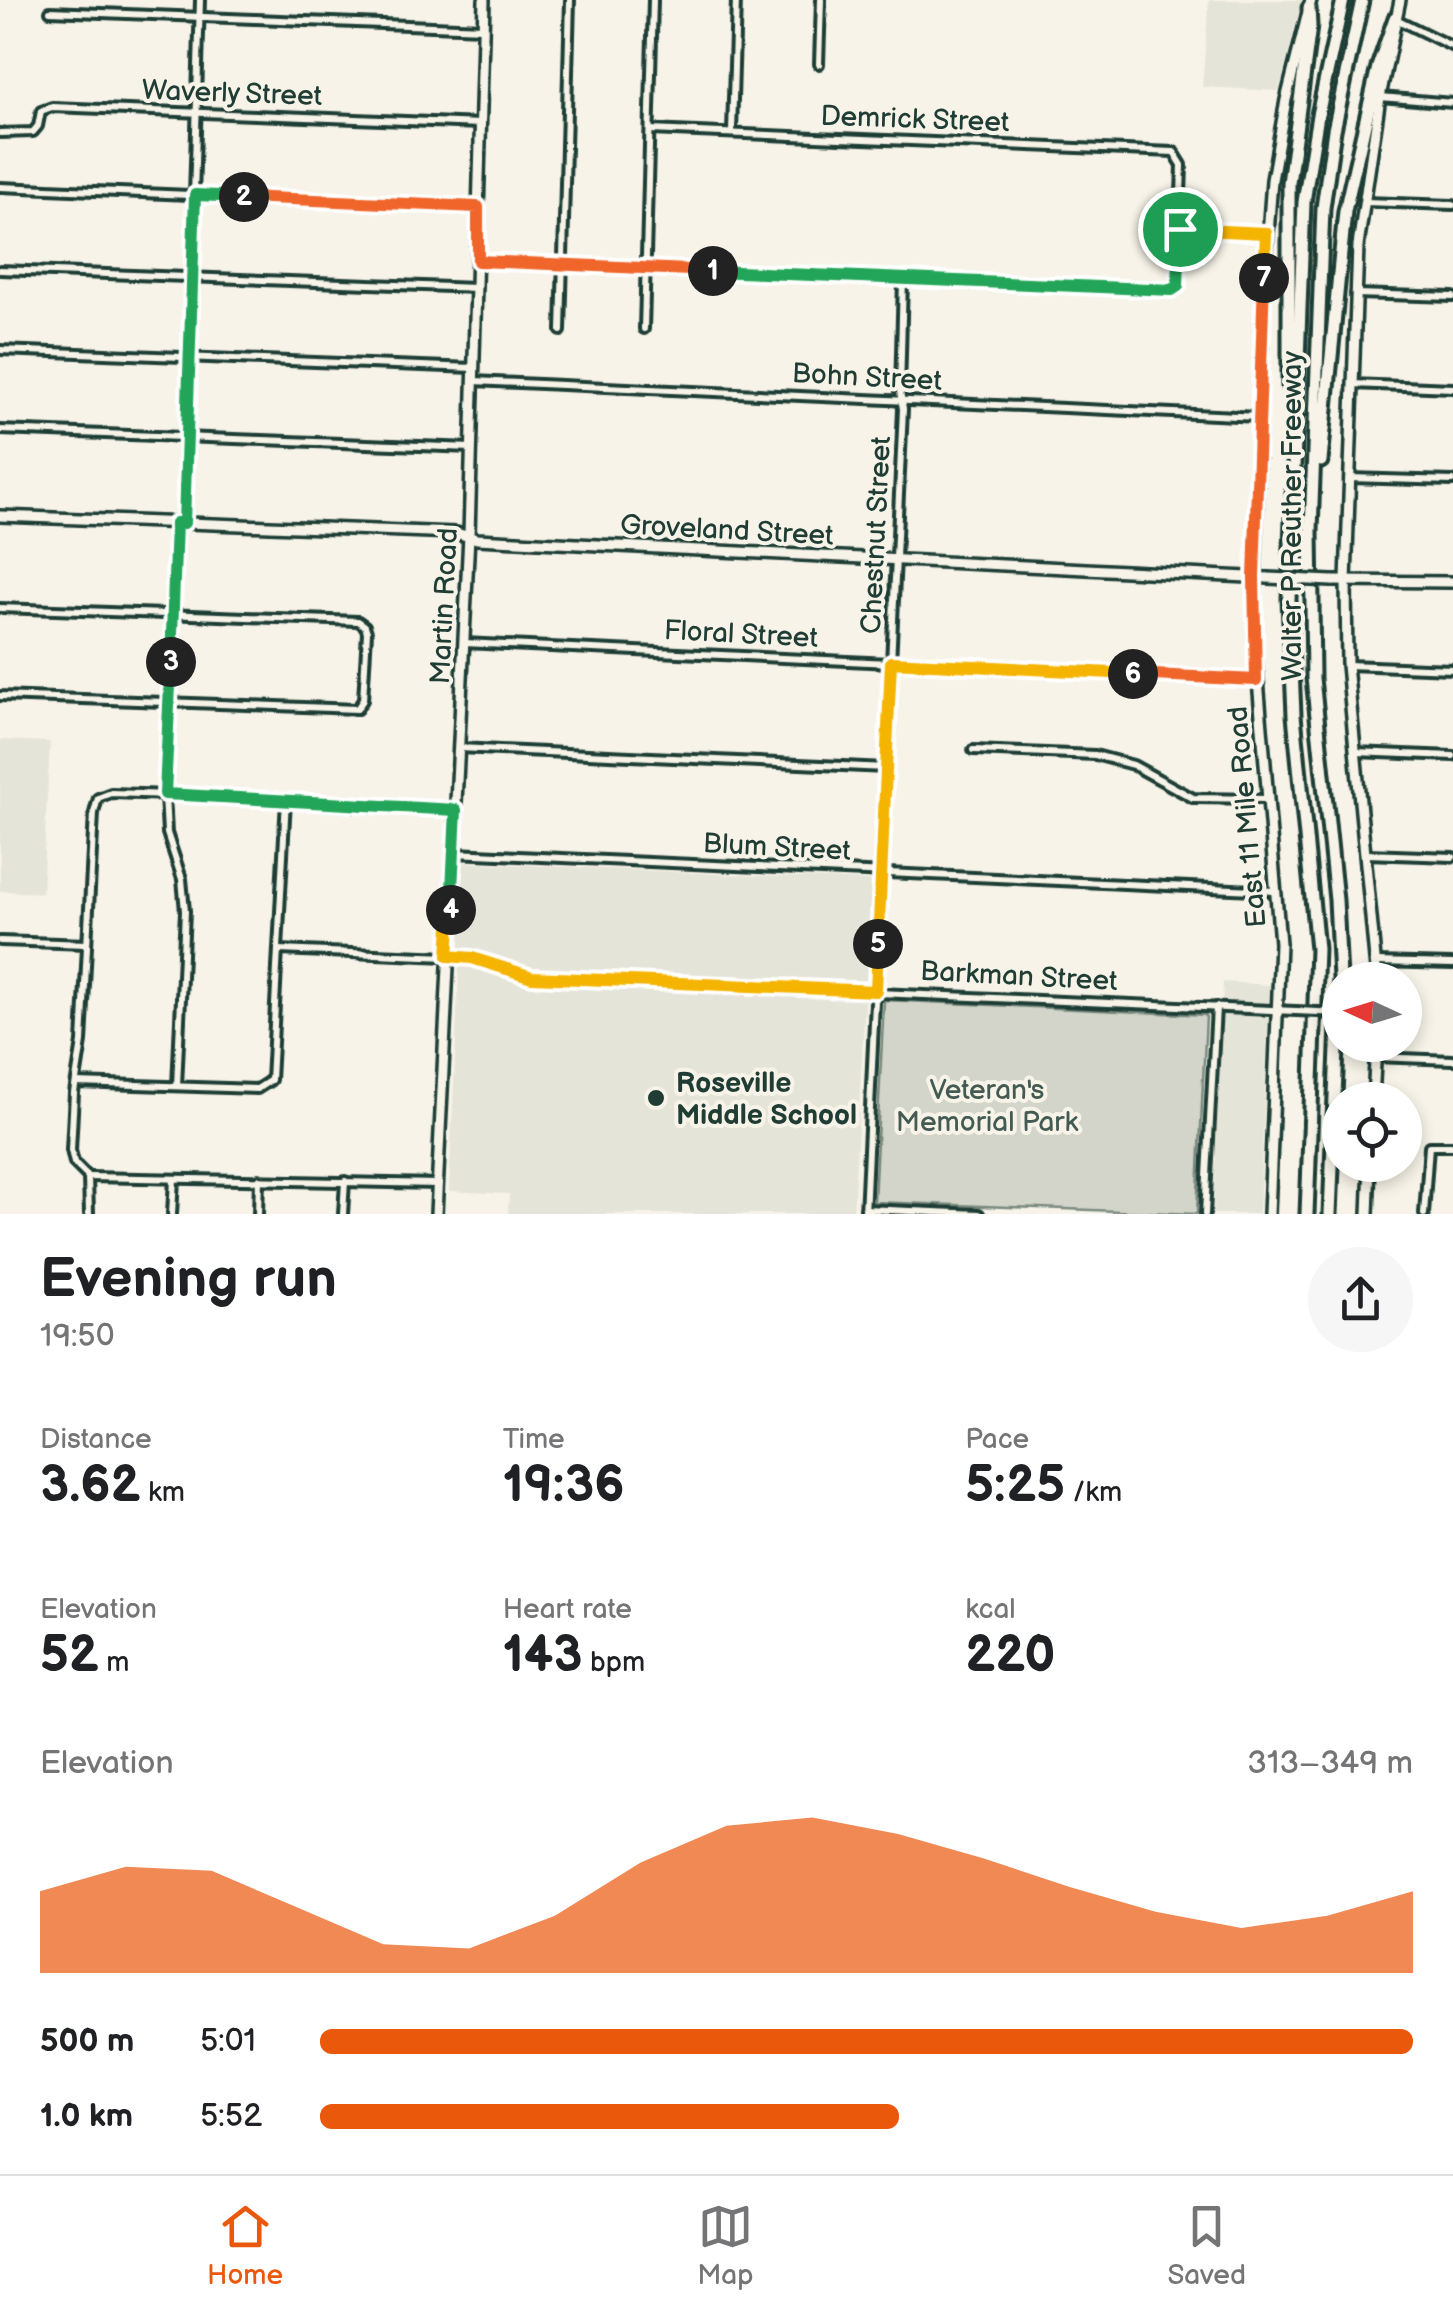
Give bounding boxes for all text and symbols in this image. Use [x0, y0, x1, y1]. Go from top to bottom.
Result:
street label: Waverly Street [141, 74, 323, 113]
street label: Demrick Street [820, 100, 1010, 139]
pin: 2 [219, 172, 269, 222]
text: 2 [236, 180, 252, 213]
pin [1138, 187, 1223, 272]
icon: arrive [1153, 202, 1208, 257]
pin: 1 [688, 246, 738, 296]
pin: 7 [1239, 253, 1289, 303]
text: 1 [707, 254, 719, 287]
text: 7 [1256, 261, 1272, 294]
street label: Walter P Reuther Freeway [1276, 351, 1309, 681]
street label: Bohn Street [791, 357, 943, 398]
street label: Chestnut Street [855, 435, 898, 635]
street label: Groveland Street [619, 508, 835, 553]
street label: Martin Road [424, 527, 465, 685]
street label: Floral Street [663, 614, 819, 655]
pin: 3 [146, 637, 196, 687]
text: 3 [163, 645, 179, 678]
pin: 6 [1108, 649, 1158, 699]
text: 6 [1125, 657, 1141, 690]
street label: East 11 Mile Road [1221, 705, 1274, 929]
street label: Blum Street [702, 827, 852, 868]
pin: 4 [426, 885, 476, 935]
text: 4 [443, 893, 459, 926]
pin: 5 [853, 919, 903, 969]
text: 5 [870, 927, 886, 960]
street label: Barkman Street [919, 955, 1119, 998]
north arrow [1322, 962, 1422, 1062]
map controls [1322, 962, 1422, 1182]
place label: Roseville Middle School [676, 1067, 857, 1132]
park label: Veteran's Memorial Park [896, 1074, 1078, 1139]
button: locate [1322, 1082, 1422, 1182]
marker: Roseville Middle School [645, 1087, 667, 1109]
text: Evening run [40, 1246, 337, 1313]
button: share [1308, 1247, 1413, 1352]
text: 19:50 [40, 1317, 115, 1356]
text: Distance [40, 1423, 152, 1456]
text: Time [503, 1423, 565, 1456]
text: Pace [965, 1423, 1029, 1456]
text: 3.62 [40, 1456, 140, 1516]
text: 19:36 [503, 1456, 625, 1516]
text: 5:25 [965, 1456, 1065, 1516]
text: km [140, 1476, 185, 1509]
text: /km [1065, 1476, 1122, 1509]
text: Elevation [40, 1593, 157, 1626]
text: Heart rate [503, 1593, 632, 1626]
text: kcal [965, 1593, 1016, 1626]
text: 52 [40, 1626, 99, 1686]
text: 143 [503, 1626, 582, 1686]
text: 220 [965, 1626, 1055, 1686]
text: m [99, 1646, 130, 1679]
text: bpm [582, 1646, 645, 1679]
text: Elevation [40, 1744, 173, 1783]
text: 313–349 m [1247, 1744, 1413, 1783]
text: 500 m [40, 2022, 134, 2061]
text: 5:01 [200, 2022, 256, 2061]
text: 1.0 km [40, 2097, 133, 2136]
text: 5:52 [200, 2097, 262, 2136]
tab: Home [207, 2199, 283, 2292]
tab: Map [697, 2199, 753, 2292]
tab: Saved [1167, 2199, 1246, 2292]

